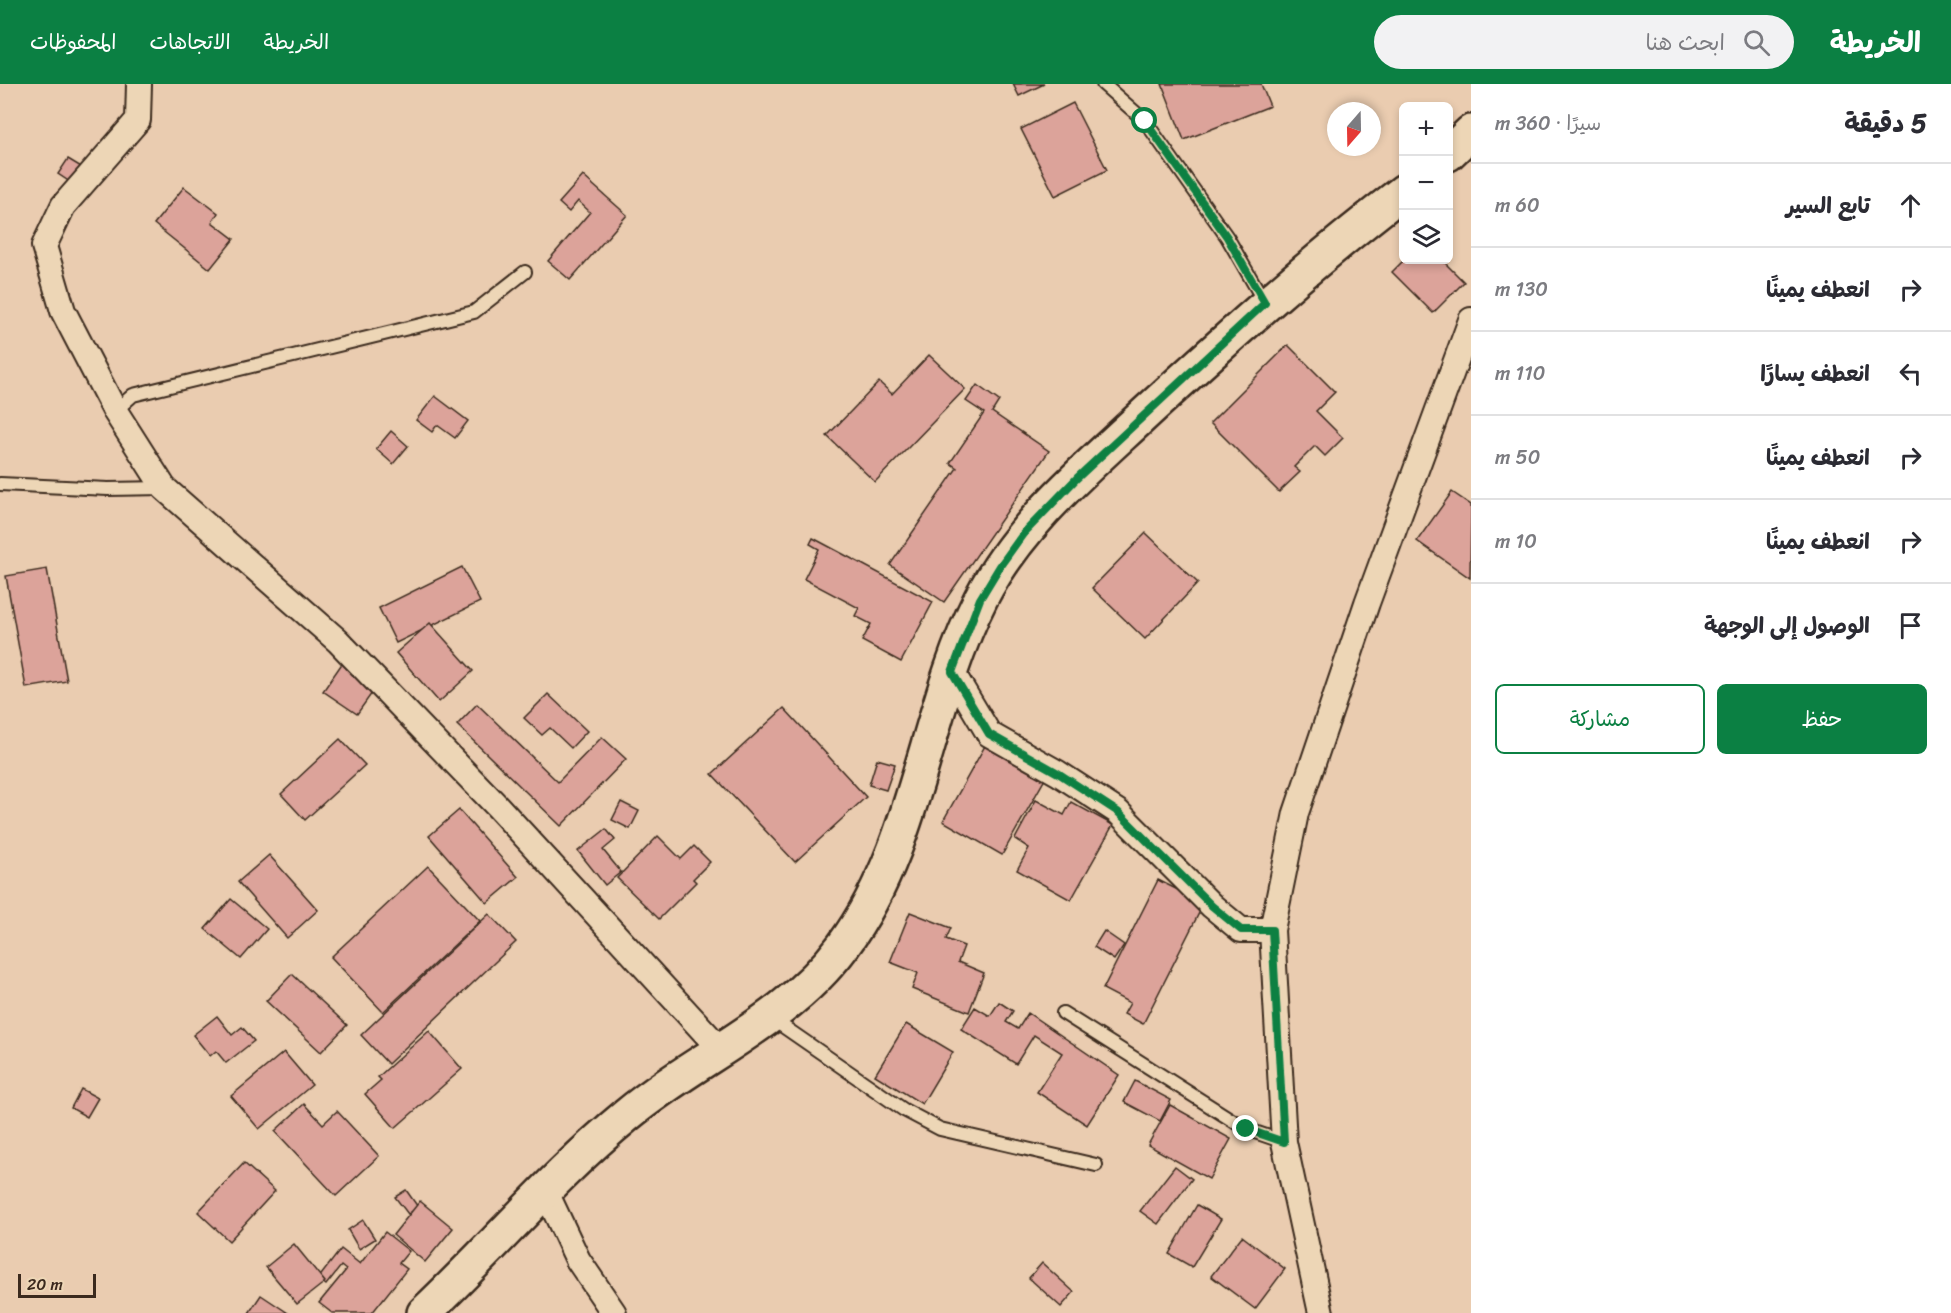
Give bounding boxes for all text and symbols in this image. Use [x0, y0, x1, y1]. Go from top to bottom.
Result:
search box [1374, 15, 1794, 69]
text: الخريطة [1830, 18, 1921, 67]
text: المحفوظات [30, 23, 116, 61]
text: الاتجاهات [149, 23, 231, 61]
text: الخريطة [264, 23, 329, 61]
text: ابحث هنا [1646, 23, 1725, 62]
icon: search [1740, 26, 1773, 59]
text: 5 دقيقة [1844, 100, 1927, 146]
north arrow [1327, 102, 1381, 156]
map controls [1399, 102, 1453, 264]
button: + [1399, 102, 1453, 156]
text: سيرًا · 360 m [1495, 106, 1601, 141]
route start [1131, 107, 1157, 133]
button: − [1399, 156, 1453, 210]
text: تابع السير [1786, 186, 1870, 225]
text: 60 m [1495, 188, 1540, 223]
icon: ahead [1894, 189, 1927, 222]
button: layers [1399, 210, 1453, 264]
text: انعطف يمينًا [1766, 270, 1870, 309]
text: 130 m [1495, 272, 1548, 307]
icon: right [1894, 273, 1927, 306]
text: انعطف يسارًا [1760, 354, 1870, 393]
text: 110 m [1495, 356, 1545, 391]
icon: left [1894, 357, 1927, 390]
text: انعطف يمينًا [1766, 438, 1870, 477]
text: 50 m [1495, 440, 1540, 475]
icon: right [1894, 441, 1927, 474]
text: انعطف يمينًا [1766, 522, 1870, 561]
text: 10 m [1495, 524, 1537, 559]
icon: right [1894, 525, 1927, 558]
text: الوصول إلى الوجهة [1704, 606, 1870, 645]
icon: arrive [1894, 609, 1927, 642]
button: مشاركة [1495, 684, 1705, 754]
button: حفظ [1717, 684, 1927, 754]
route end [1232, 1115, 1258, 1141]
text: 20 m [27, 1270, 63, 1299]
scale bar [18, 1271, 96, 1298]

